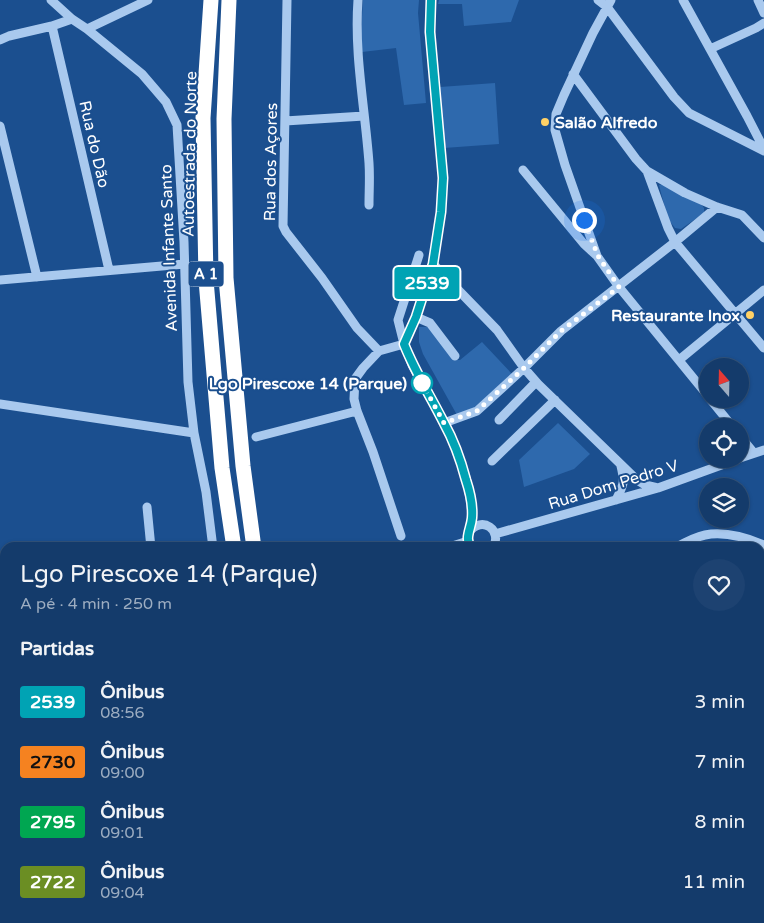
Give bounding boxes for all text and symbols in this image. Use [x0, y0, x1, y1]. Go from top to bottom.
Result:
street label: Autoestrada do Norte [179, 71, 201, 237]
street label: Rua do Dão [74, 99, 114, 190]
street label: Rua dos Açores [260, 103, 282, 221]
place label: Salão Alfredo [555, 113, 658, 133]
marker: Salão Alfredo [539, 116, 551, 128]
street label: Avenida Infante Santo [156, 164, 182, 332]
your location [572, 208, 597, 233]
road number: A 1 [188, 262, 224, 286]
line badge: 2539 [392, 267, 462, 299]
text: 2539 [404, 272, 450, 294]
place label: Restaurante Inox [611, 306, 740, 326]
marker: Restaurante Inox [744, 309, 756, 321]
north arrow [699, 358, 749, 408]
map controls [699, 358, 749, 528]
marker: Lgo Pirescoxe 14 (Parque) [411, 372, 433, 394]
place label: Lgo Pirescoxe 14 (Parque) [209, 374, 407, 394]
button: locate [699, 418, 749, 468]
street label: Rua Dom Pedro V [546, 456, 681, 514]
button: layers [699, 478, 749, 528]
button: heart [693, 559, 745, 611]
text: Lgo Pirescoxe 14 (Parque) [20, 560, 318, 589]
text: A pé · 4 min · 250 m [20, 594, 172, 614]
text: Partidas [20, 638, 94, 660]
text: Ônibus [100, 681, 164, 703]
text: 2539 [30, 691, 75, 713]
text: 3 min [694, 691, 745, 713]
text: 08:56 [100, 703, 145, 723]
text: Ônibus [100, 741, 164, 763]
text: 2730 [30, 751, 75, 773]
text: 7 min [694, 751, 745, 773]
text: 09:00 [100, 763, 145, 783]
text: Ônibus [100, 801, 164, 823]
text: 2795 [30, 811, 75, 833]
text: 8 min [694, 811, 745, 833]
text: 09:01 [100, 823, 145, 843]
text: Ônibus [100, 861, 164, 883]
text: 2722 [30, 871, 75, 893]
text: 11 min [682, 871, 745, 893]
text: 09:04 [100, 883, 145, 903]

